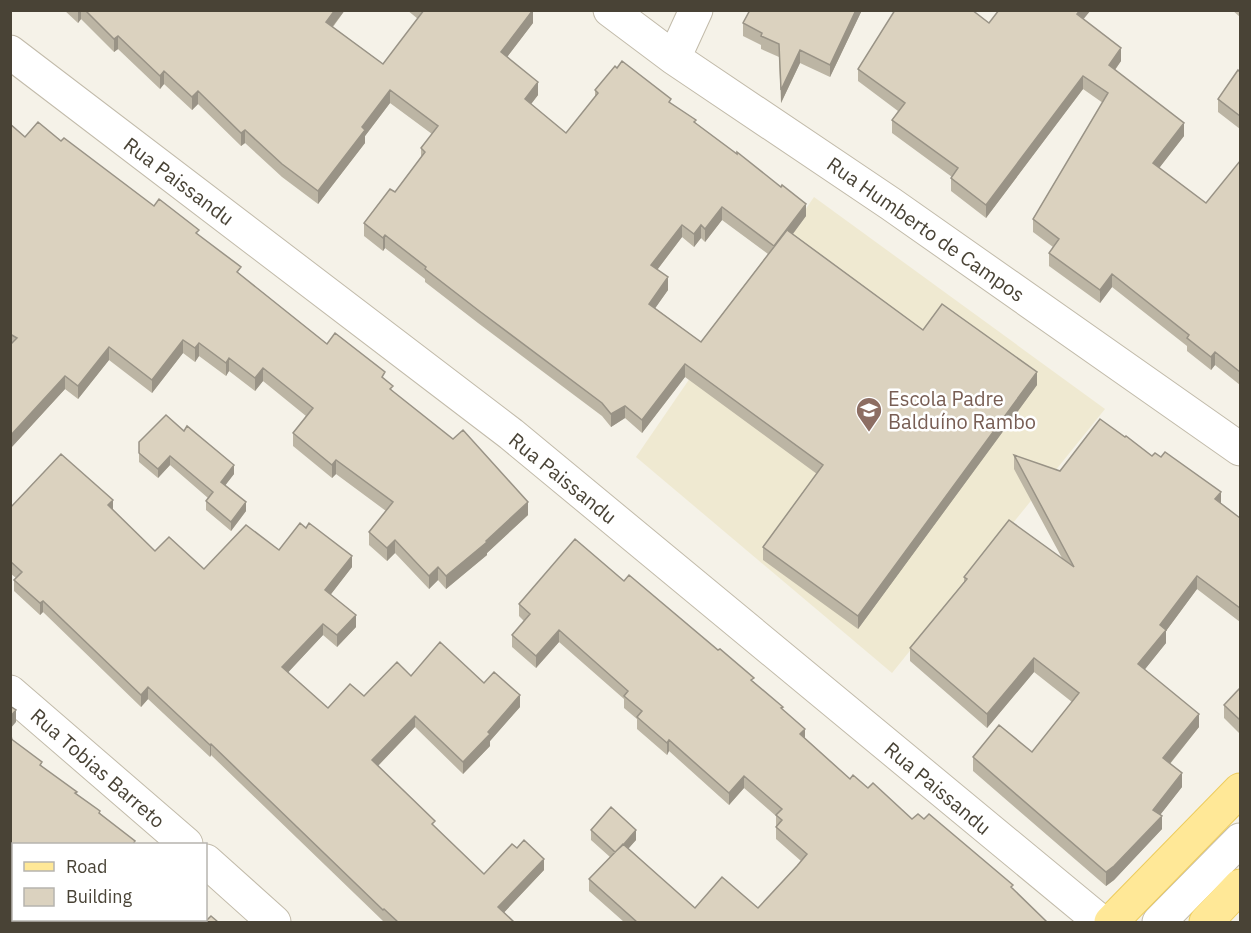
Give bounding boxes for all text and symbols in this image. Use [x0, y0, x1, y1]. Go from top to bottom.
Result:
street label: Rua Paissandu [118, 131, 240, 231]
street label: Rua Humberto de Campos [822, 150, 1030, 308]
place label: Escola Padre Balduíno Rambo [888, 385, 1036, 435]
school or university icon: Escola Padre Balduíno Rambo [854, 395, 884, 433]
street label: Rua Paissandu [503, 426, 623, 530]
street label: Rua Tobias Barreto [25, 702, 171, 834]
street label: Rua Paissandu [879, 735, 997, 841]
legend [12, 843, 207, 921]
text: Road [66, 855, 107, 878]
text: Building [66, 885, 133, 908]

